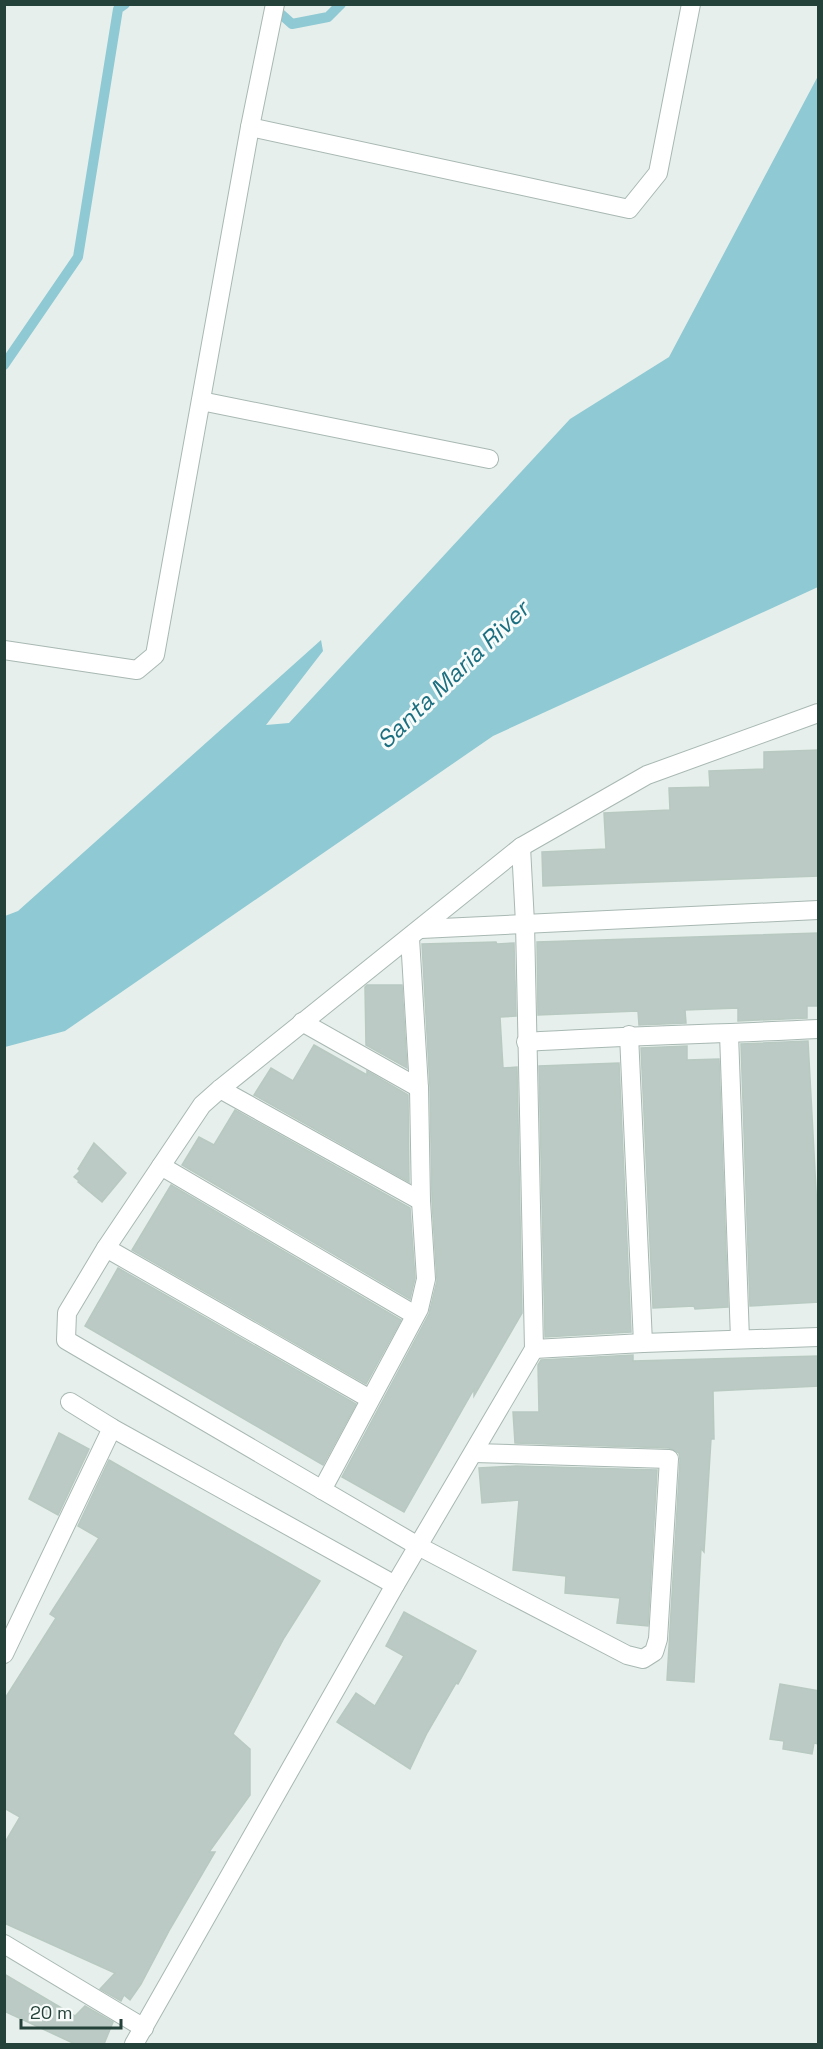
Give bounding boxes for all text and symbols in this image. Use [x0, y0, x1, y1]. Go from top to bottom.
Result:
water label: Santa Maria River [370, 592, 537, 755]
scale bar [21, 1992, 122, 2030]
text: 20 m [30, 2001, 73, 2024]

